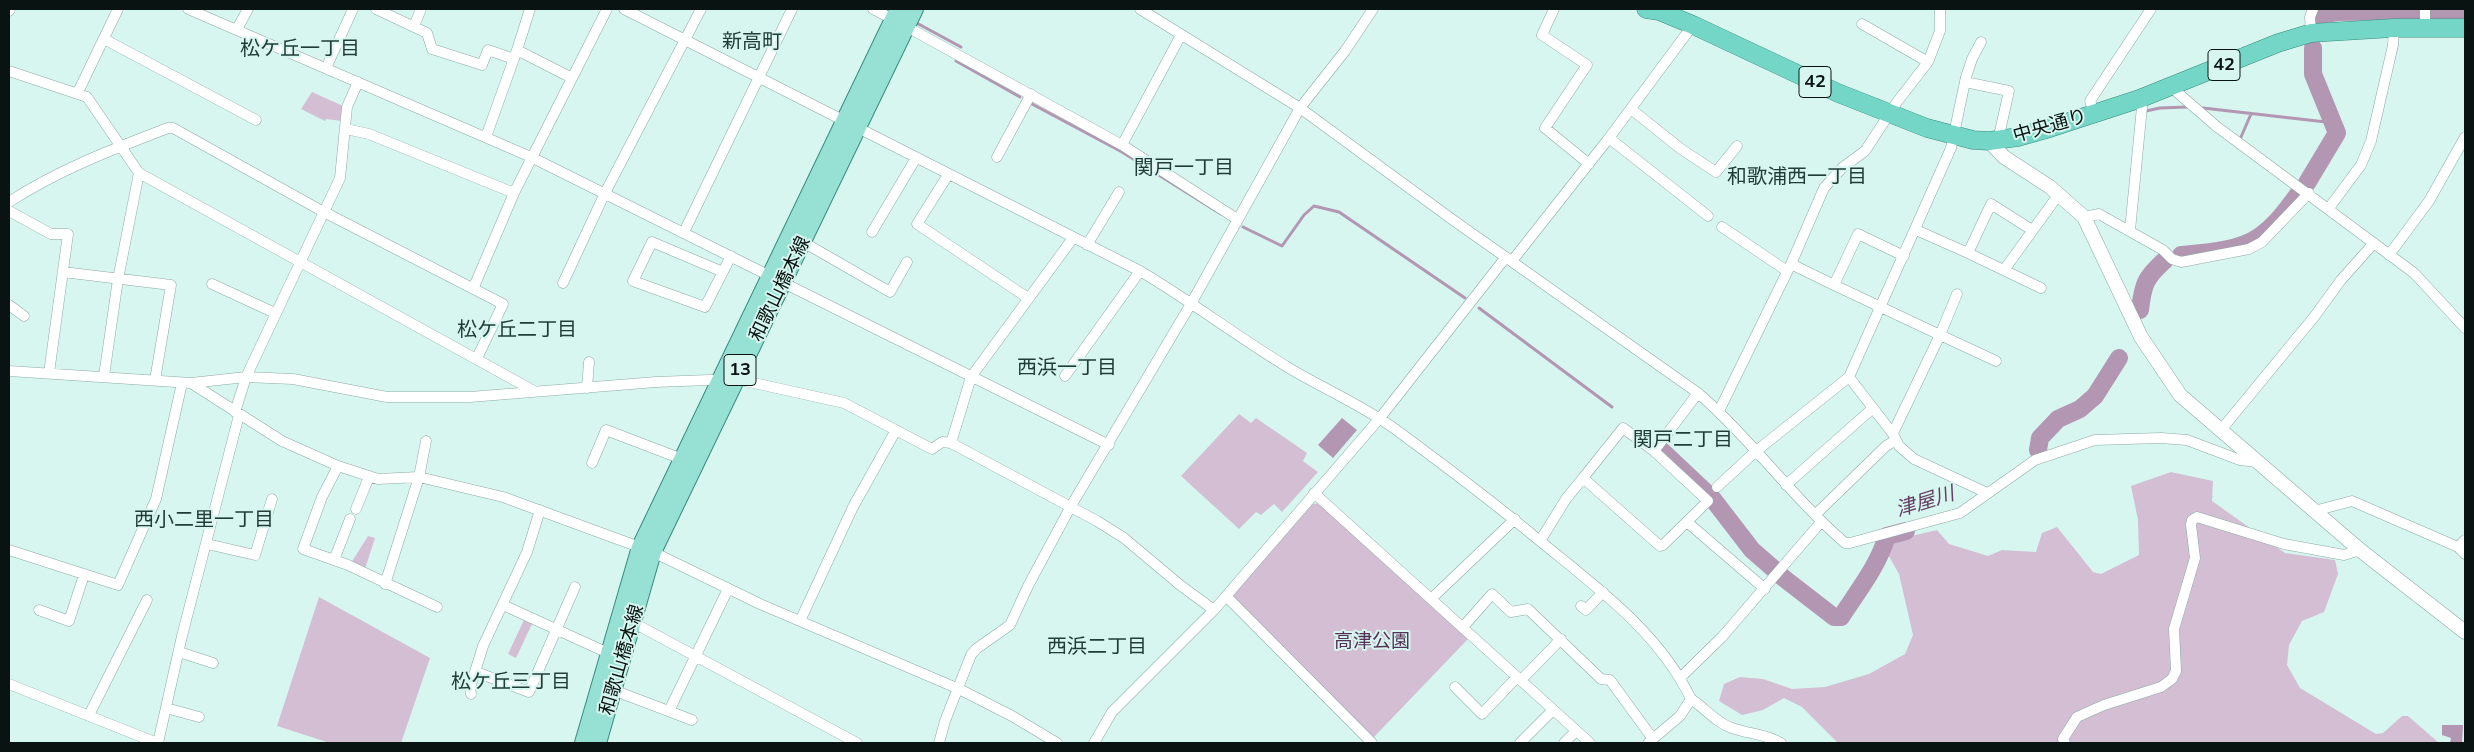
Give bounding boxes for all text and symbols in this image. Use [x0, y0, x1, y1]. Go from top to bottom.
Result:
district label: 新高町 [722, 30, 782, 54]
district label: 松ケ丘一丁目 [240, 37, 360, 61]
road number: 42 [2208, 50, 2240, 80]
road number: 42 [1799, 66, 1831, 98]
street label: 中央通り [2010, 105, 2090, 147]
district label: 関戸一丁目 [1134, 156, 1234, 180]
district label: 和歌浦西一丁目 [1727, 165, 1867, 189]
street label: 和歌山橋本線 [745, 233, 815, 345]
district label: 松ケ丘二丁目 [457, 318, 577, 342]
road number: 13 [724, 354, 756, 386]
district label: 西浜一丁目 [1017, 356, 1117, 380]
district label: 関戸二丁目 [1633, 428, 1733, 452]
water label: 津屋川 [1893, 482, 1957, 522]
district label: 西小二里一丁目 [134, 508, 274, 532]
street label: 和歌山橋本線 [595, 602, 649, 718]
park label: 高津公園 [1334, 630, 1410, 652]
district label: 西浜二丁目 [1047, 635, 1147, 659]
district label: 松ケ丘三丁目 [451, 670, 571, 694]

